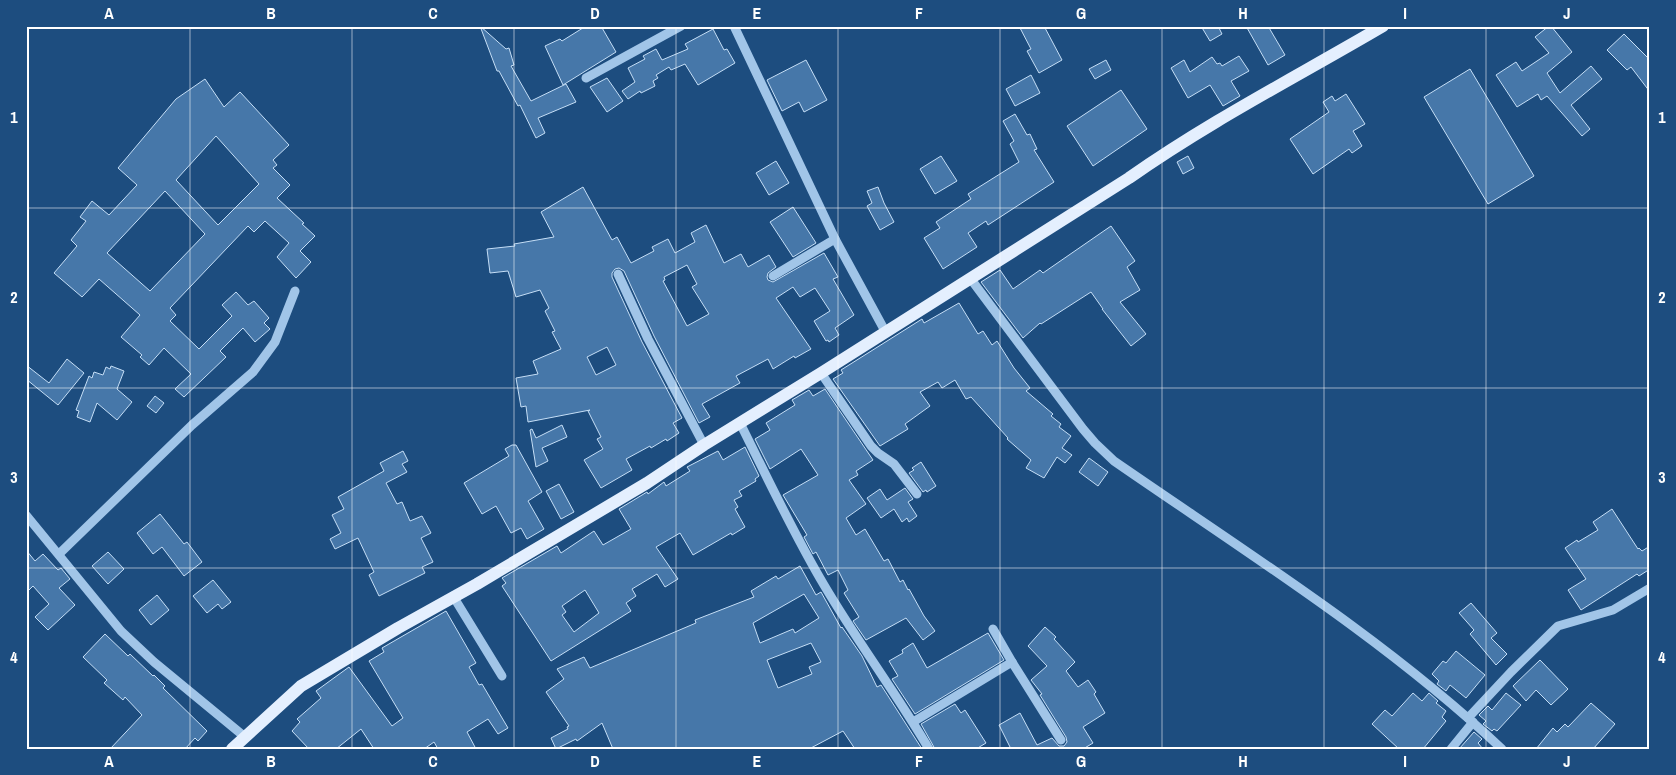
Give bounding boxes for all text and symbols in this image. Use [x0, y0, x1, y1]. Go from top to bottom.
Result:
text: A [104, 2, 114, 24]
text: B [266, 2, 276, 24]
text: C [428, 2, 438, 24]
text: D [590, 2, 600, 24]
text: E [753, 2, 762, 24]
text: F [915, 2, 923, 24]
text: G [1076, 2, 1086, 24]
text: H [1238, 2, 1248, 24]
text: I [1403, 2, 1407, 24]
text: J [1563, 2, 1571, 24]
text: 1 [10, 106, 18, 128]
text: 1 [1658, 106, 1666, 128]
text: 2 [10, 286, 18, 308]
text: 2 [1658, 286, 1666, 308]
text: 3 [10, 466, 18, 488]
text: 3 [1658, 466, 1666, 488]
text: 4 [10, 646, 18, 668]
text: 4 [1658, 646, 1666, 668]
text: A [104, 750, 114, 772]
text: B [266, 750, 276, 772]
text: C [428, 750, 438, 772]
text: D [590, 750, 600, 772]
text: E [753, 750, 762, 772]
text: F [915, 750, 923, 772]
text: G [1076, 750, 1086, 772]
text: H [1238, 750, 1248, 772]
text: I [1403, 750, 1407, 772]
text: J [1563, 750, 1571, 772]

